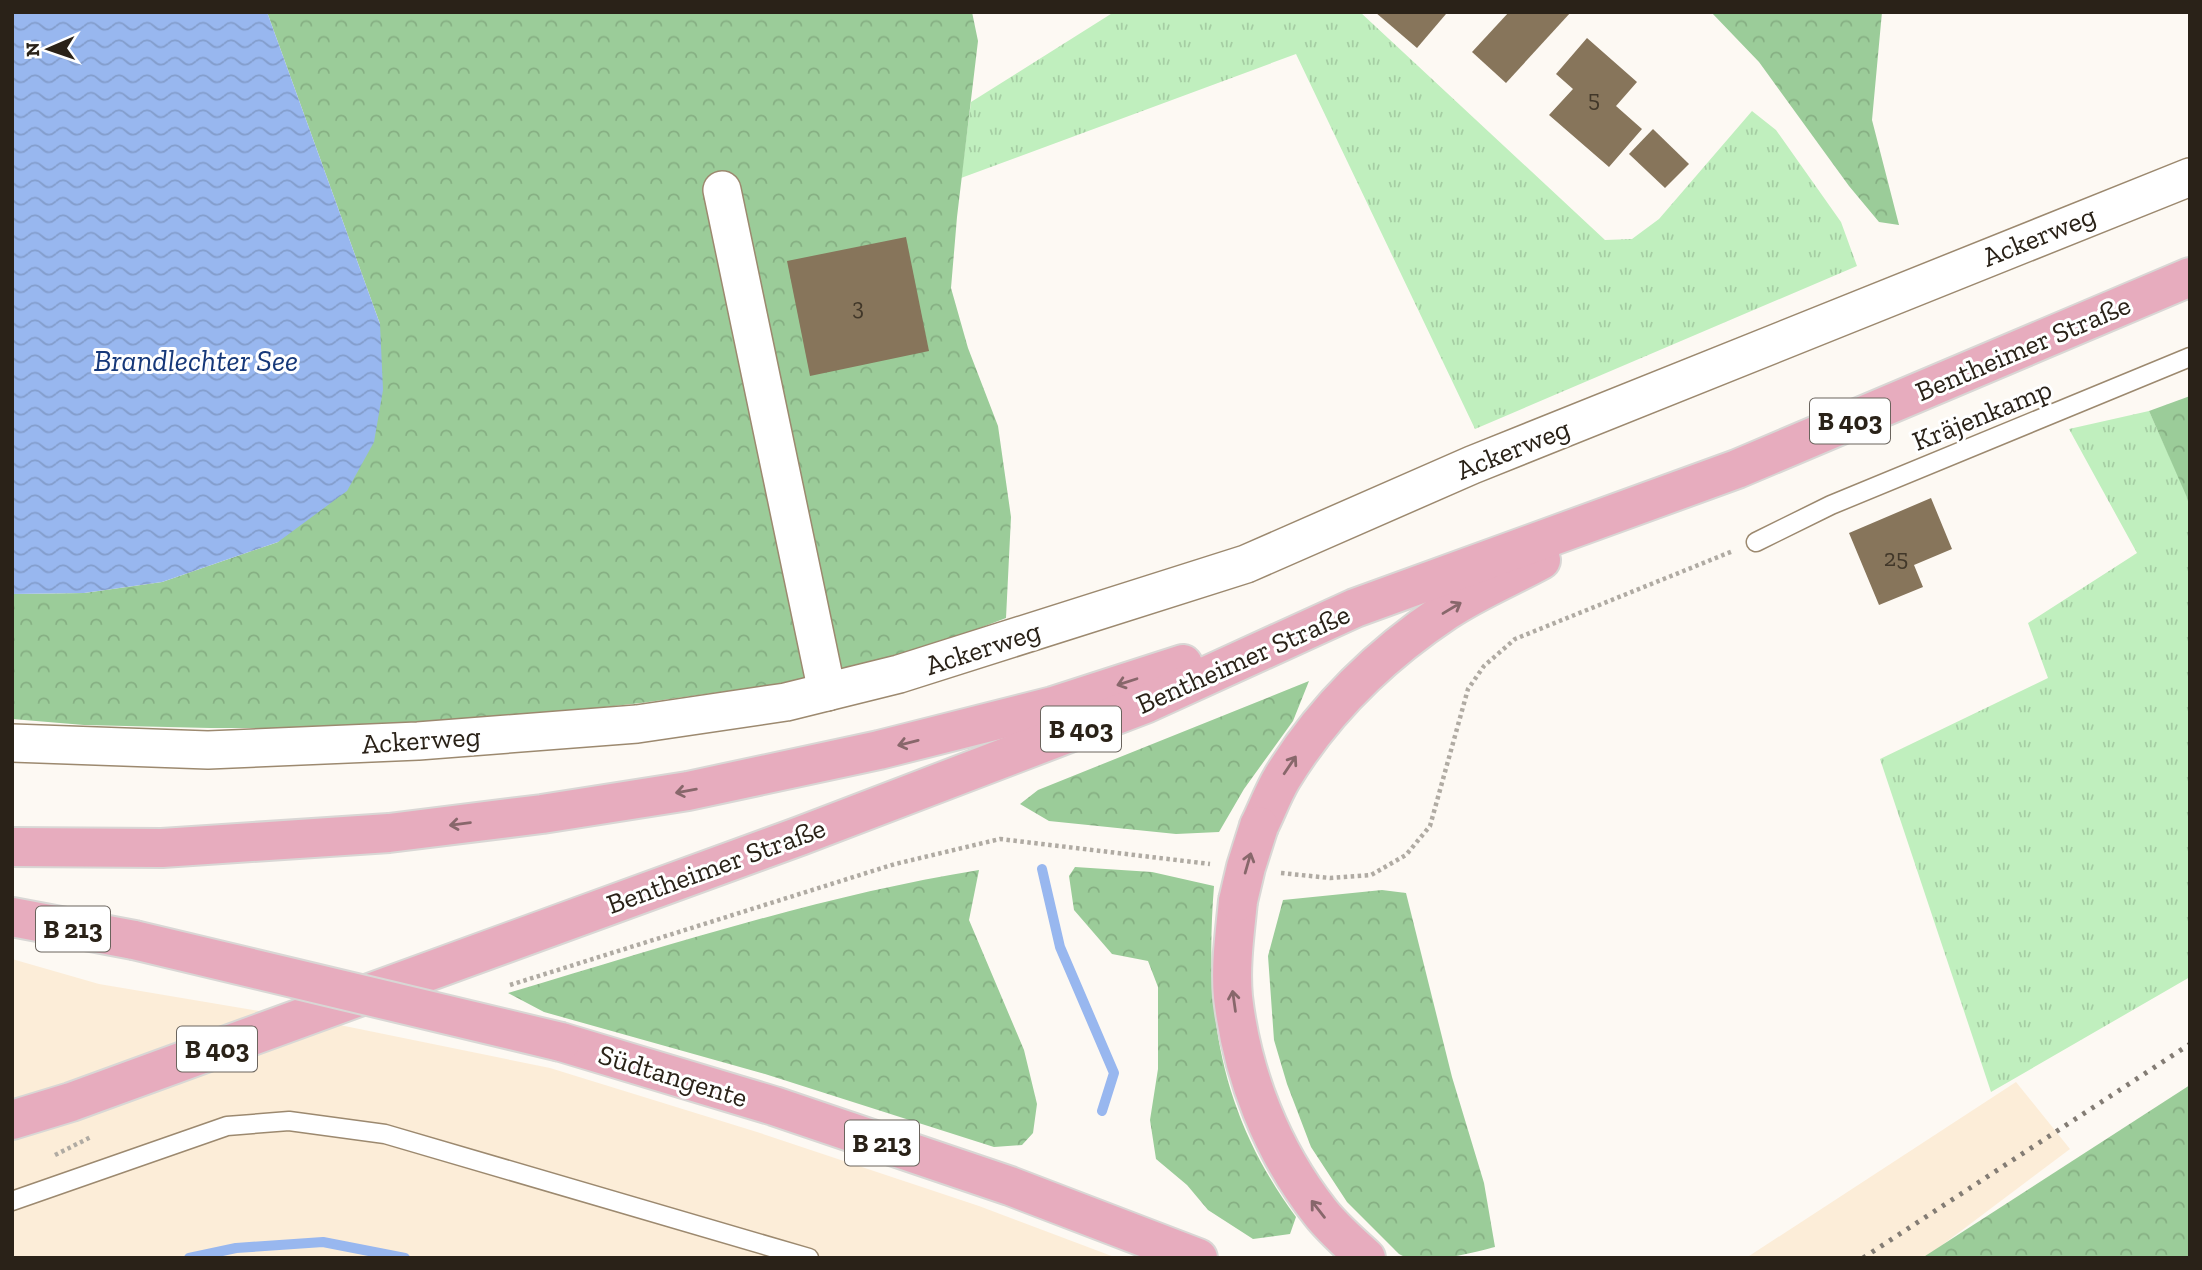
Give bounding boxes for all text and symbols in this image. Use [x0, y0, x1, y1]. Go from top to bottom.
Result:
north arrow [14, 14, 84, 84]
text: N [21, 42, 44, 57]
house number: 5 [1588, 84, 1600, 113]
street label: Ackerweg [1977, 198, 2101, 274]
street label: Bentheimer Straße [1911, 288, 2135, 408]
house number: 3 [852, 292, 864, 321]
water label: Brandlechter See [94, 343, 298, 379]
street label: Kräjenkamp [1908, 372, 2056, 458]
road number: B 403 [1810, 398, 1890, 444]
street label: Ackerweg [1451, 411, 1575, 487]
house number: 25 [1884, 543, 1908, 572]
street label: Bentheimer Straße [1131, 597, 1355, 721]
one-way arrow [1441, 601, 1461, 615]
street label: Ackerweg [921, 614, 1045, 682]
one-way arrow [1116, 676, 1138, 689]
road number: B 403 [1041, 706, 1121, 751]
street label: Ackerweg [360, 719, 482, 761]
one-way arrow [897, 737, 920, 750]
one-way arrow [1283, 756, 1297, 776]
one-way arrow [675, 785, 697, 798]
street label: Bentheimer Straße [602, 811, 830, 921]
one-way arrow [450, 818, 472, 831]
one-way arrow [1242, 852, 1255, 874]
road number: B 213 [36, 906, 110, 952]
one-way arrow [1228, 990, 1241, 1013]
road number: B 403 [177, 1026, 257, 1072]
street label: Südtangente [594, 1038, 752, 1114]
road number: B 213 [845, 1120, 919, 1166]
one-way arrow [1311, 1200, 1326, 1218]

